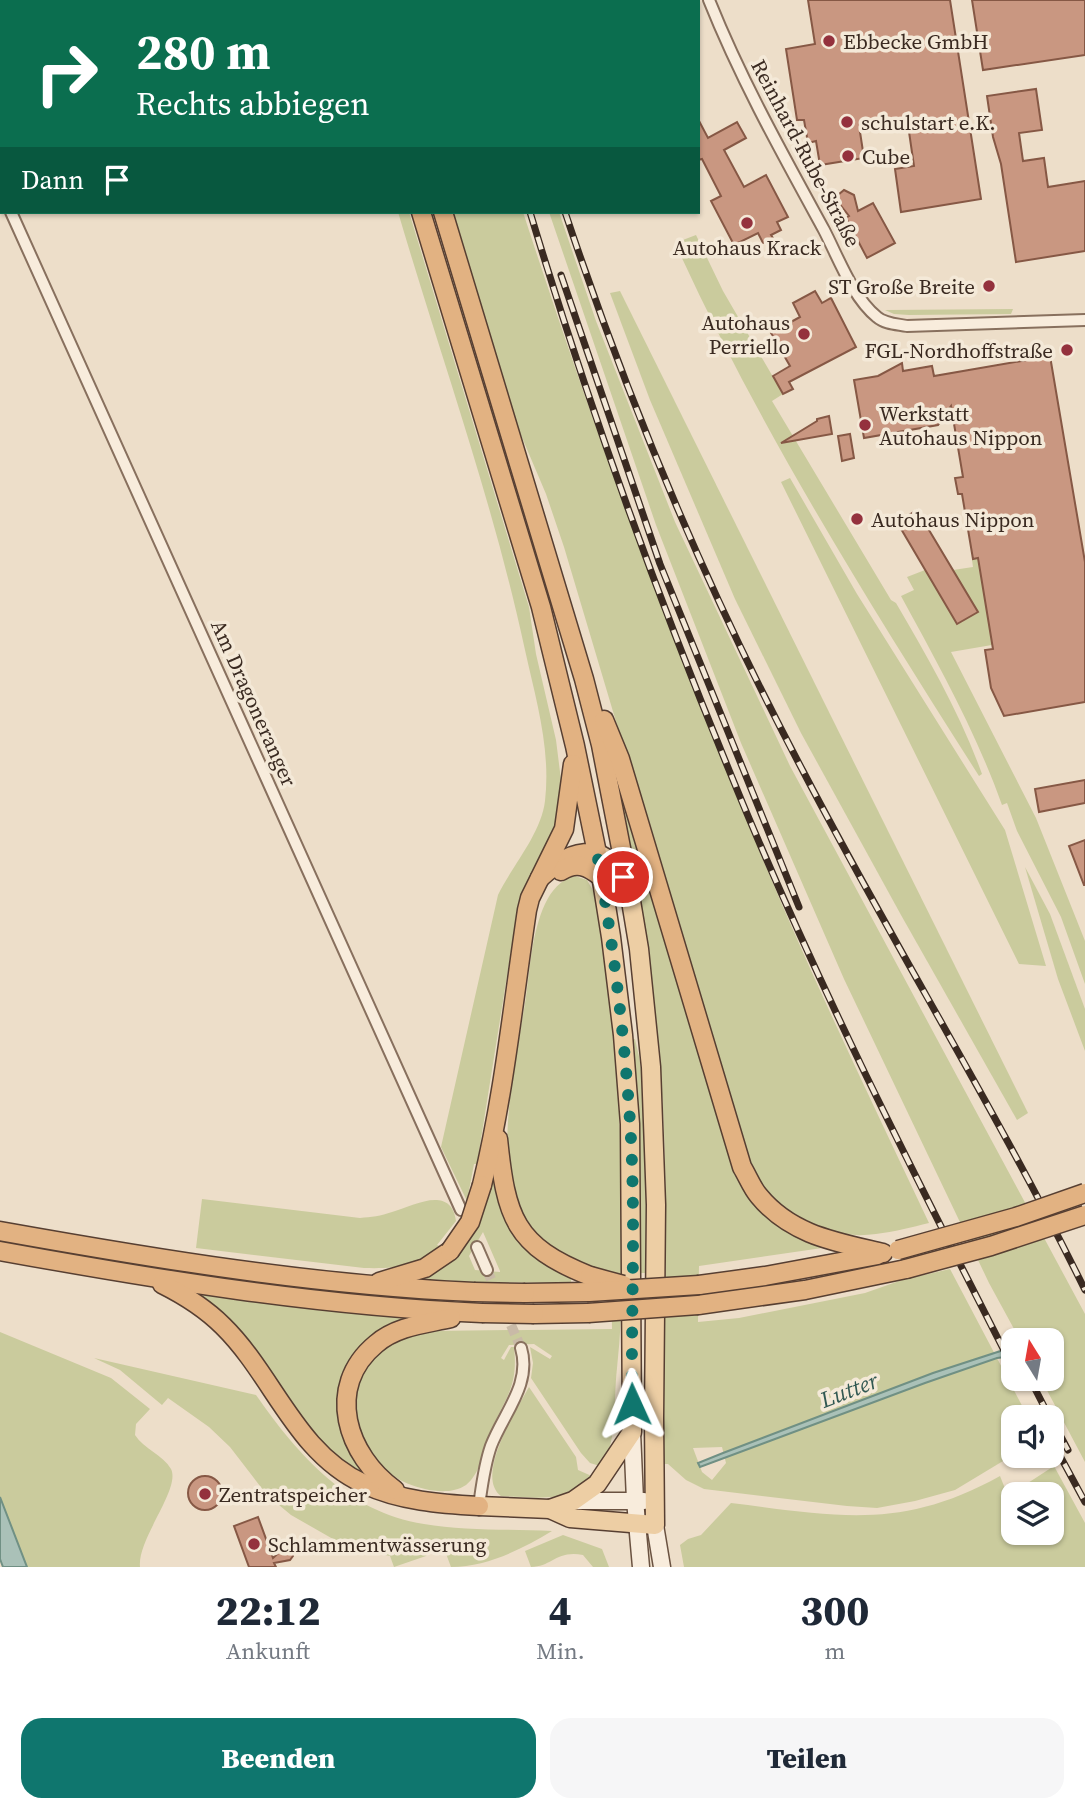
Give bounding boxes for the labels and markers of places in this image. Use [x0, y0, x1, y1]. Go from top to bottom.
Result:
place label: Ebbecke GmbH [843, 27, 989, 56]
marker: Ebbecke GmbH [821, 33, 837, 49]
place label: schulstart e.K. [861, 108, 996, 137]
marker: schulstart e.K. [839, 114, 855, 130]
place label: Cube [862, 142, 910, 171]
marker: Cube [840, 148, 856, 164]
marker: Autohaus Krack [739, 215, 755, 231]
place label: Autohaus Krack [673, 233, 822, 262]
place label: ST Große Breite [828, 272, 975, 301]
marker: ST Große Breite [981, 278, 997, 294]
place label: Autohaus Perriello [701, 308, 790, 361]
marker: Autohaus Perriello [796, 326, 812, 342]
place label: FGL-Nordhoffstraße [864, 336, 1053, 365]
marker: FGL-Nordhoffstraße [1059, 342, 1075, 358]
place label: Werkstatt Autohaus Nippon [879, 399, 1043, 452]
marker: Werkstatt Autohaus Nippon [857, 417, 873, 433]
place label: Autohaus Nippon [871, 505, 1035, 534]
marker: Autohaus Nippon [849, 511, 865, 527]
pin [593, 847, 653, 907]
place label: Zentratspeicher [219, 1480, 367, 1509]
marker: Zentratspeicher [197, 1486, 213, 1502]
place label: Schlammentwässerung [268, 1530, 486, 1559]
marker: Schlammentwässerung [246, 1536, 262, 1552]

